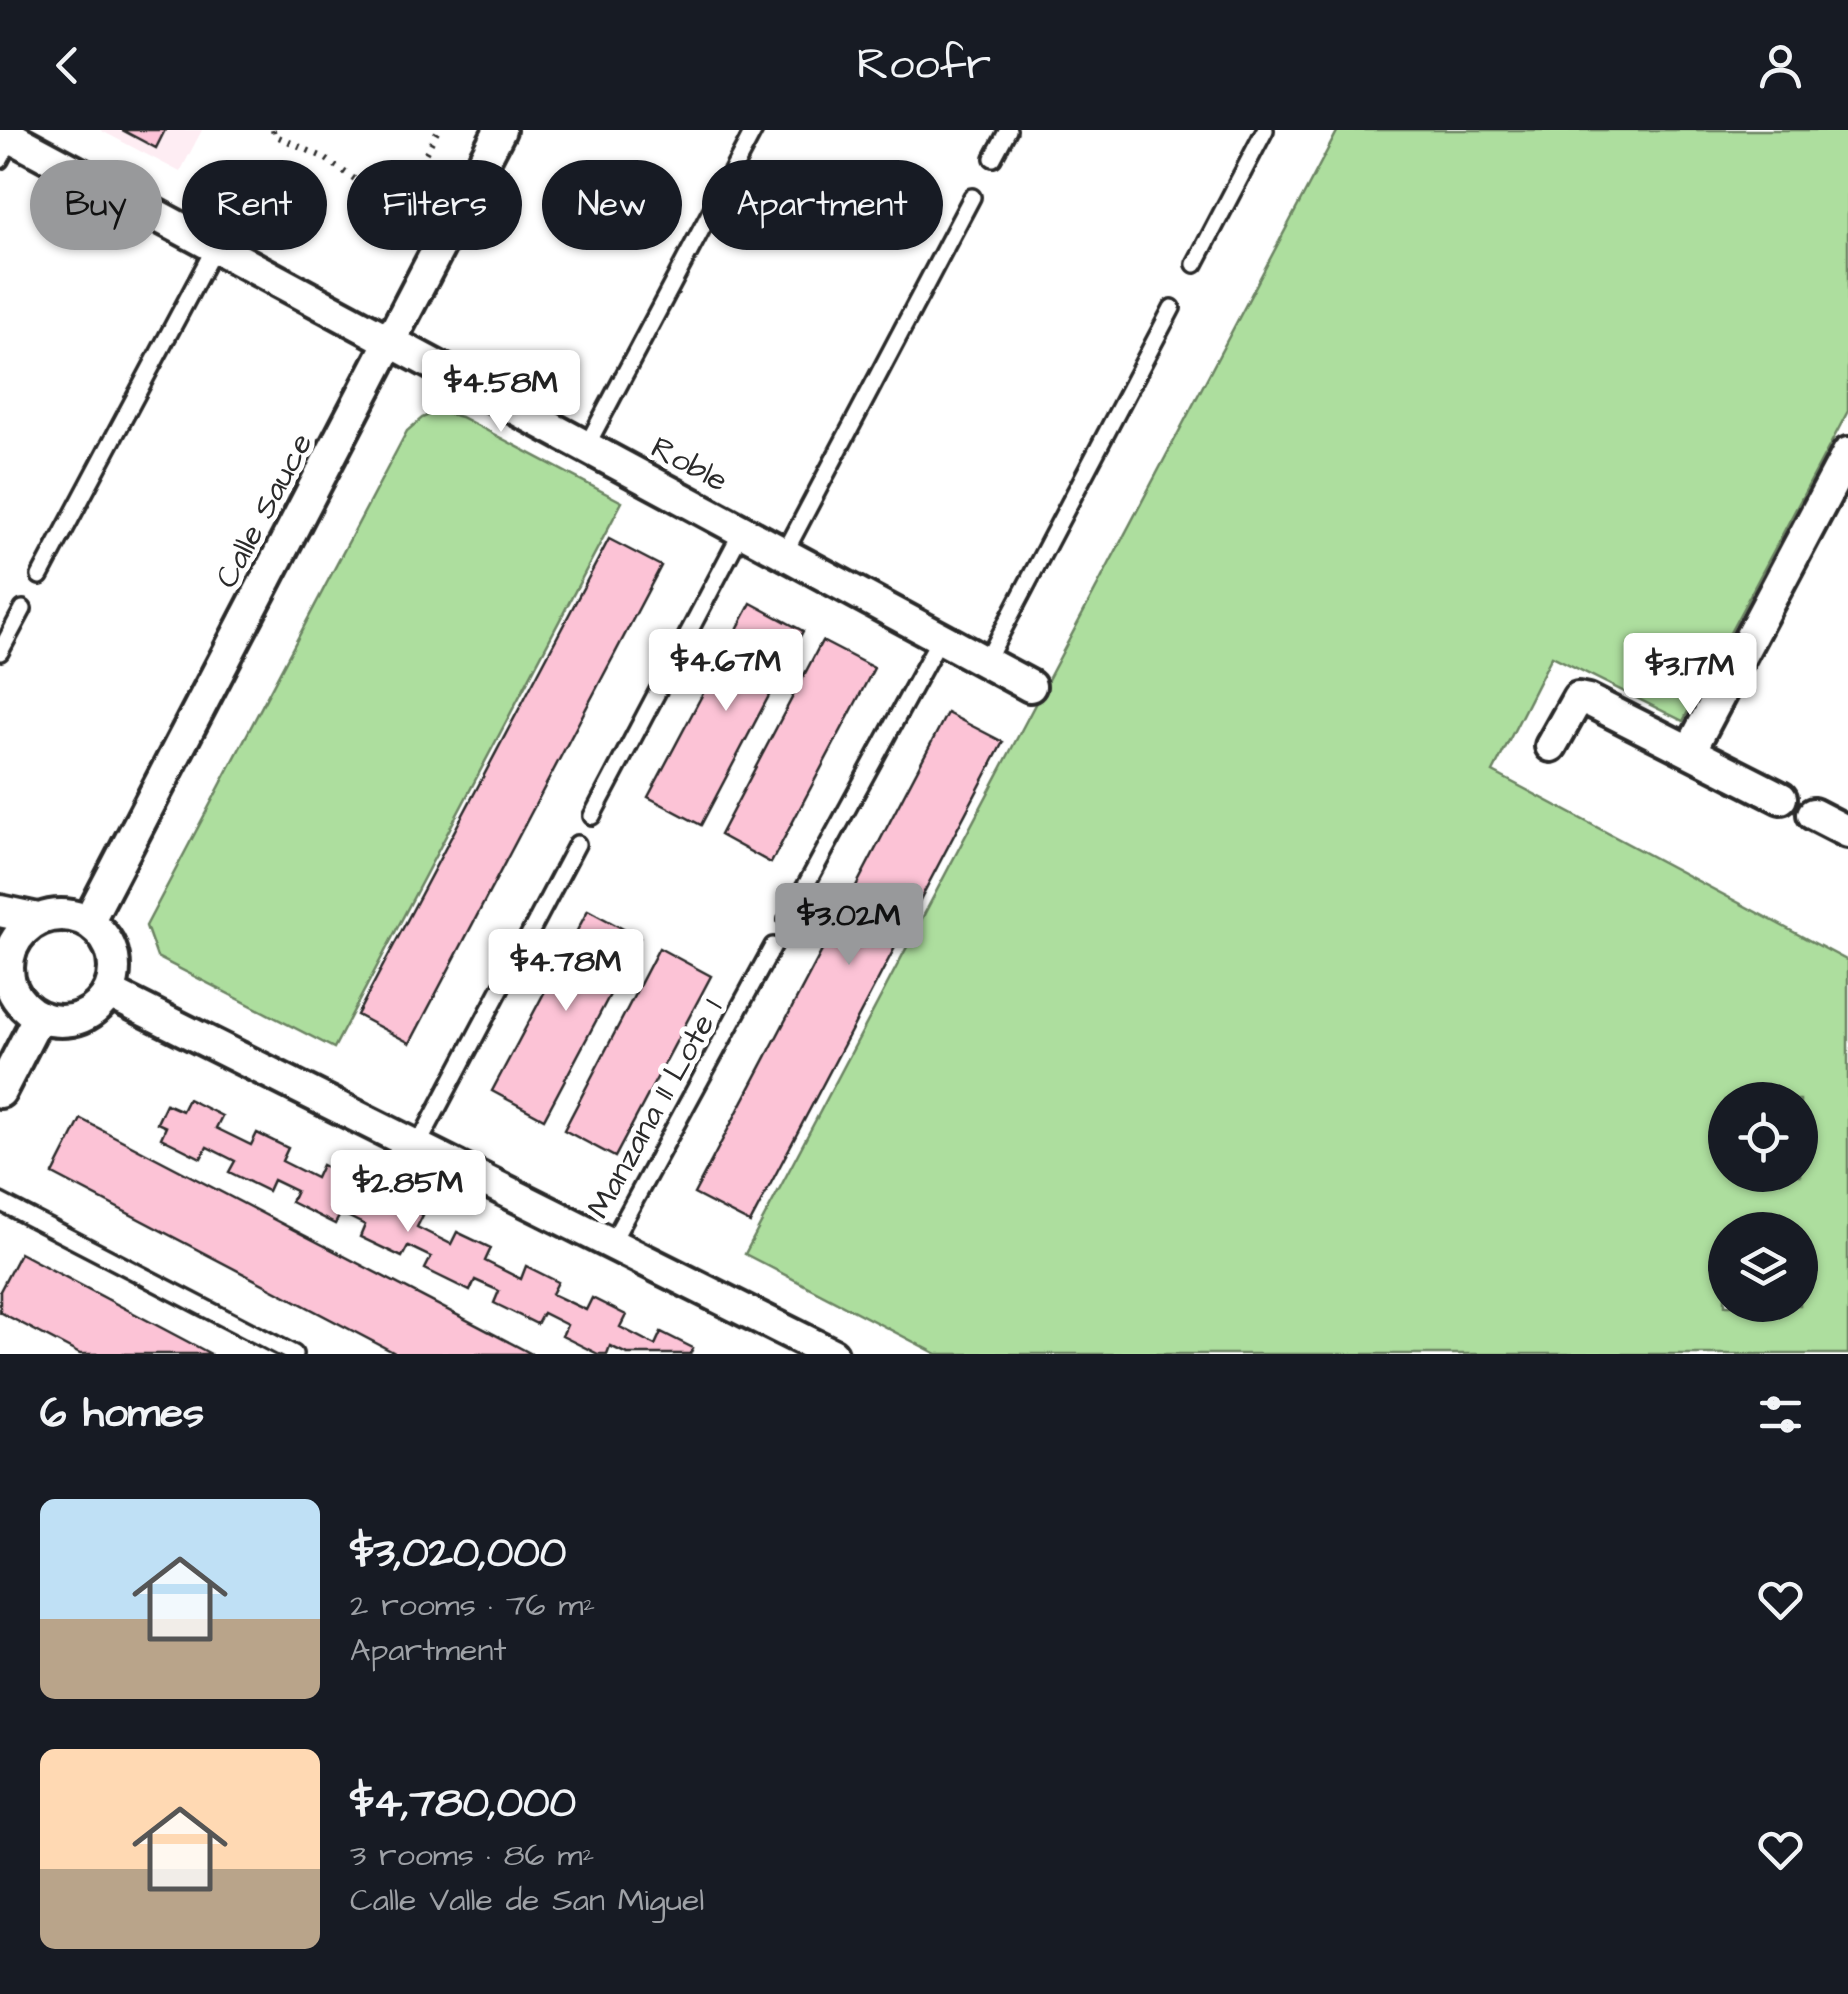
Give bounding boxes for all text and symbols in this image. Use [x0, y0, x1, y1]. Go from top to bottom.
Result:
text: Roofr [857, 34, 991, 96]
icon: back [40, 38, 95, 93]
icon: person [1753, 38, 1808, 93]
chip: Buy [30, 160, 162, 250]
chip: Rent [182, 160, 327, 250]
chip: Filters [347, 160, 522, 250]
chip: New [542, 160, 682, 250]
chip: Apartment [702, 160, 943, 250]
pin: $4.58M [420, 350, 582, 435]
text: $4.58M [444, 360, 558, 405]
street label: Calle Sauce [205, 425, 324, 596]
street label: Roble [643, 425, 736, 503]
pin: $4.67M [645, 629, 807, 714]
pin: $3.17M [1609, 633, 1771, 718]
text: $4.67M [671, 639, 781, 684]
text: $3.17M [1646, 643, 1734, 688]
pin: $3.02M [768, 883, 930, 968]
text: $3.02M [797, 893, 901, 938]
pin: $4.78M [485, 929, 647, 1014]
text: $4.78M [511, 939, 622, 984]
street label: Manzana 11 Lote 1 [576, 991, 734, 1226]
map controls [1708, 1082, 1818, 1322]
button: locate [1708, 1082, 1818, 1192]
pin: $2.85M [327, 1150, 489, 1235]
text: $2.85M [353, 1160, 463, 1205]
button: layers [1708, 1212, 1818, 1322]
text: 6 homes [40, 1385, 204, 1443]
icon: filters [1753, 1387, 1808, 1442]
text: $3,020,000 [350, 1525, 566, 1583]
icon: home [120, 1539, 240, 1659]
icon: heart [1753, 1572, 1808, 1627]
text: 2 rooms · 76 m² [350, 1583, 595, 1628]
text: Apartment [350, 1628, 506, 1673]
text: $4,780,000 [350, 1775, 576, 1833]
icon: home [120, 1789, 240, 1909]
icon: heart [1753, 1822, 1808, 1877]
text: 3 rooms · 86 m² [350, 1833, 594, 1878]
text: Calle Valle de San Miguel [350, 1878, 704, 1923]

